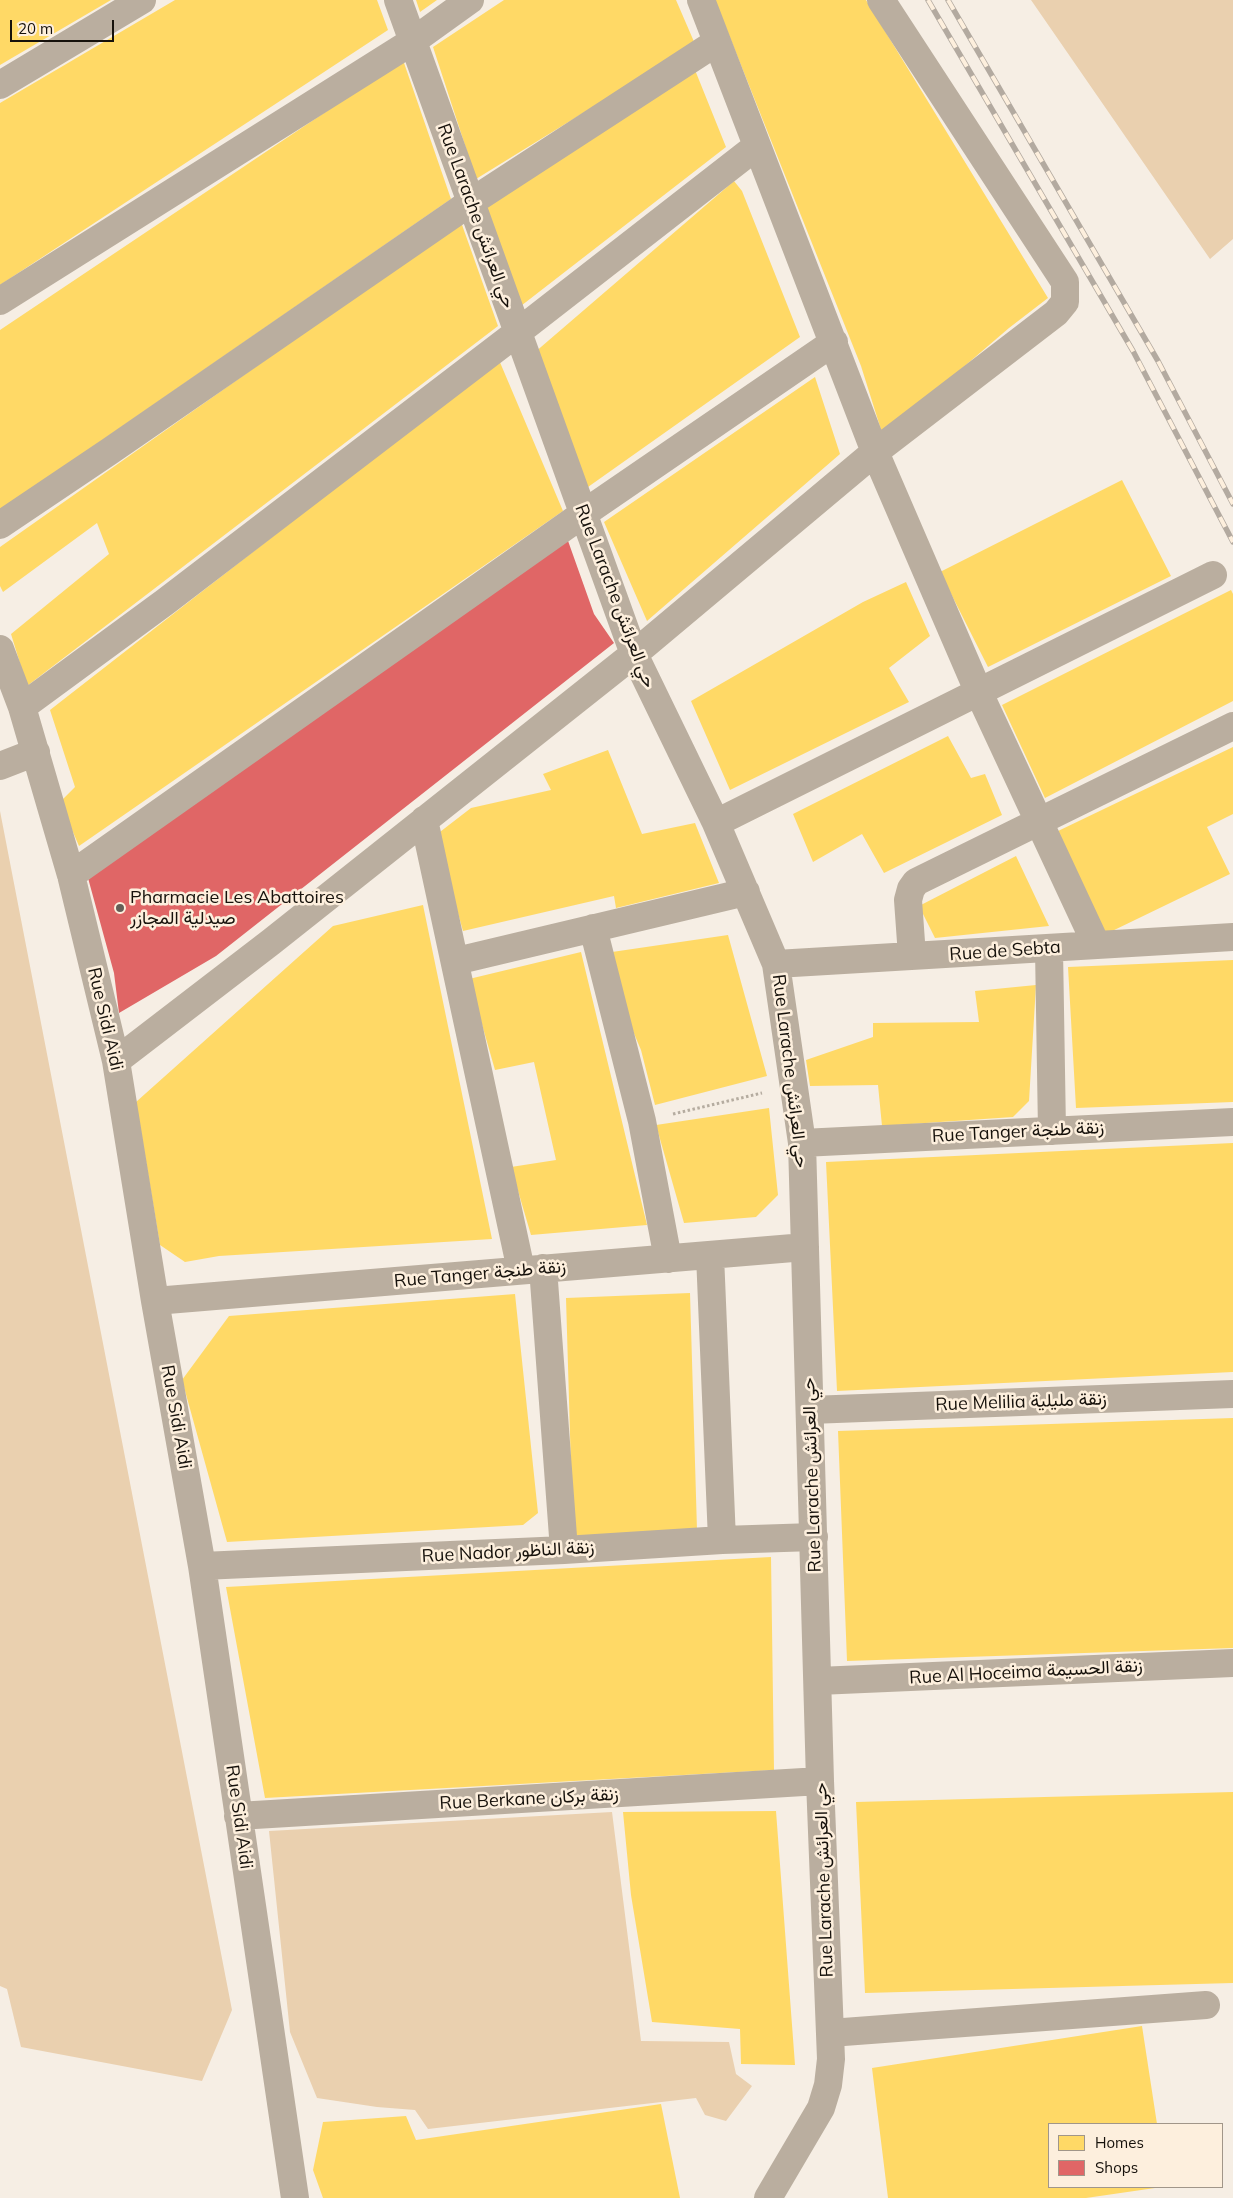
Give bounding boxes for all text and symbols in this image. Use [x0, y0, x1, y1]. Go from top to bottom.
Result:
scale bar [12, 10, 116, 42]
text: 20 m [18, 19, 53, 38]
street label: Rue Larache حي العرائش [433, 121, 519, 311]
street label: Rue Larache حي العرائش [570, 501, 660, 691]
place label: Pharmacie Les Abattoires صيدلية المجازر [130, 887, 344, 930]
marker: Pharmacie Les Abattoires صيدلية المجازر [114, 902, 126, 914]
street label: Rue de Sebta [949, 936, 1061, 966]
street label: Rue Sidi Aidi [83, 965, 127, 1073]
street label: Rue Larache حي العرائش [767, 973, 813, 1169]
street label: Rue Tanger زنقة طنجة [931, 1117, 1105, 1147]
street label: Rue Tanger زنقة طنجة [393, 1256, 567, 1292]
street label: Rue Sidi Aidi [156, 1363, 196, 1471]
street label: Rue Larache حي العرائش [798, 1377, 826, 1573]
street label: Rue Melilia زنقة مليلية [935, 1388, 1107, 1416]
street label: Rue Nador زنقة الناظور [421, 1537, 595, 1567]
street label: Rue Al Hoceima زنقة الحسيمة [909, 1655, 1143, 1689]
street label: Rue Sidi Aidi [221, 1763, 257, 1871]
street label: Rue Larache حي العرائش [810, 1782, 838, 1978]
street label: Rue Berkane زنقة بركان [439, 1784, 619, 1814]
legend [1048, 2123, 1223, 2188]
text: Homes [1095, 2133, 1144, 2152]
text: Shops [1095, 2158, 1138, 2177]

